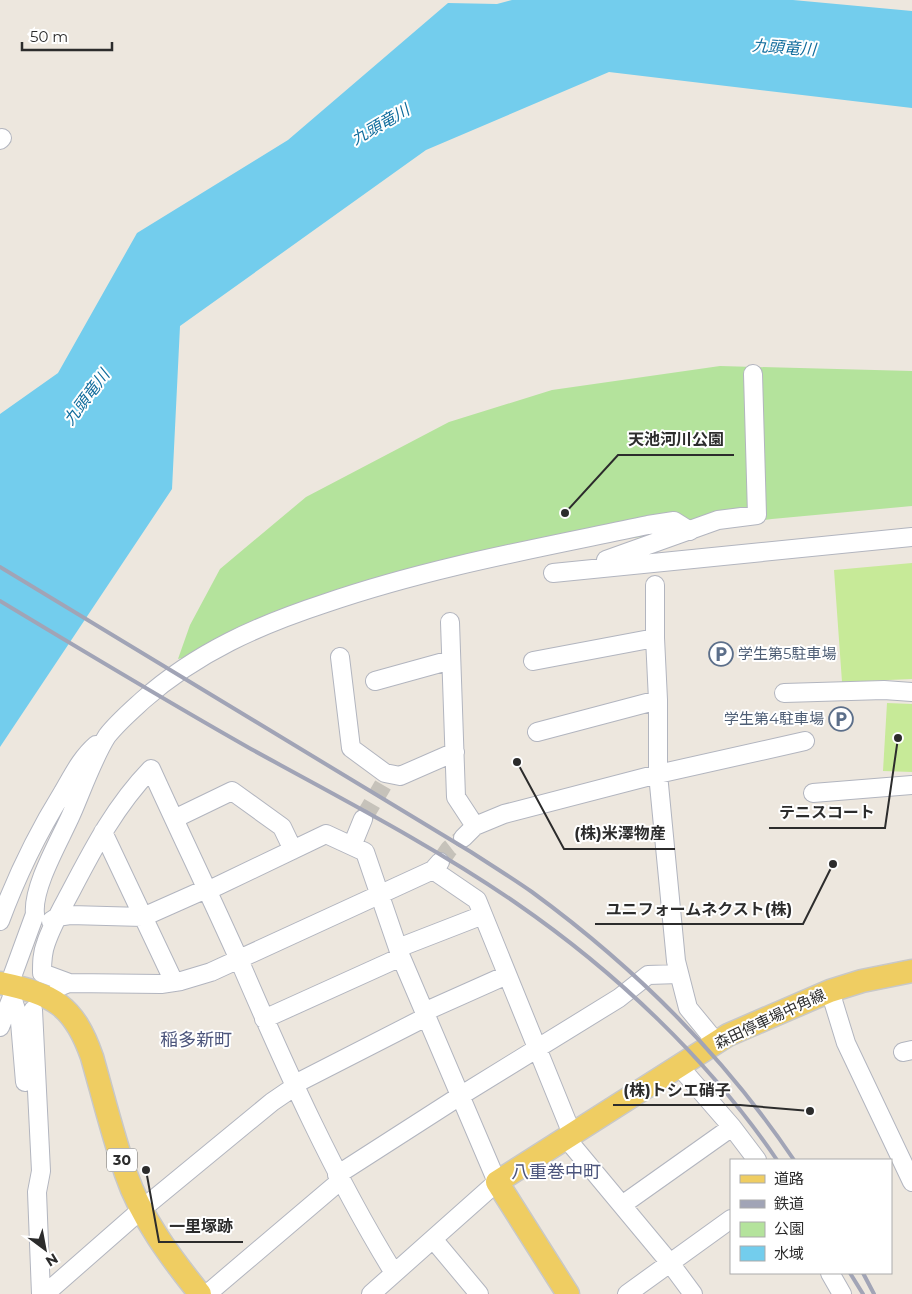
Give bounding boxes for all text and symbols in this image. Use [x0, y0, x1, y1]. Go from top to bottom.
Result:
scale bar [22, 20, 112, 52]
text: 50 m [30, 27, 68, 46]
water label: 九頭竜川 [751, 36, 819, 59]
water label: 九頭竜川 [348, 99, 414, 149]
water label: 九頭竜川 [60, 364, 114, 429]
callout: 天池河川公園 [618, 424, 734, 455]
text: 天池河川公園 [628, 430, 724, 449]
parking icon: 学生第5駐車場 [708, 641, 734, 667]
place label: 学生第5駐車場 [738, 644, 837, 663]
parking icon: 学生第4駐車場 [828, 706, 854, 732]
place label: 学生第4駐車場 [724, 709, 824, 728]
callout: テニスコート [769, 797, 885, 828]
text: テニスコート [779, 803, 875, 822]
callout: (株)米澤物産 [564, 818, 675, 849]
text: (株)米澤物産 [574, 824, 666, 843]
callout: ユニフォームネクスト(株) [595, 893, 803, 924]
text: ユニフォームネクスト(株) [606, 900, 792, 919]
street label: 森田停車場中角線 [711, 985, 828, 1053]
district label: 稲多新町 [160, 1029, 232, 1051]
callout: (株)トシエ硝子 [613, 1074, 740, 1105]
text: (株)トシエ硝子 [623, 1081, 731, 1100]
road number: 30 [107, 1148, 137, 1172]
legend [730, 1159, 892, 1274]
district label: 八重巻中町 [511, 1161, 601, 1183]
text: 道路 [774, 1169, 804, 1188]
text: 鉄道 [774, 1194, 804, 1213]
callout: 一里塚跡 [159, 1211, 243, 1242]
text: 一里塚跡 [169, 1217, 233, 1236]
text: 公園 [774, 1219, 804, 1238]
north arrow [20, 1224, 70, 1274]
text: 水域 [774, 1244, 804, 1263]
text: N [42, 1249, 61, 1271]

